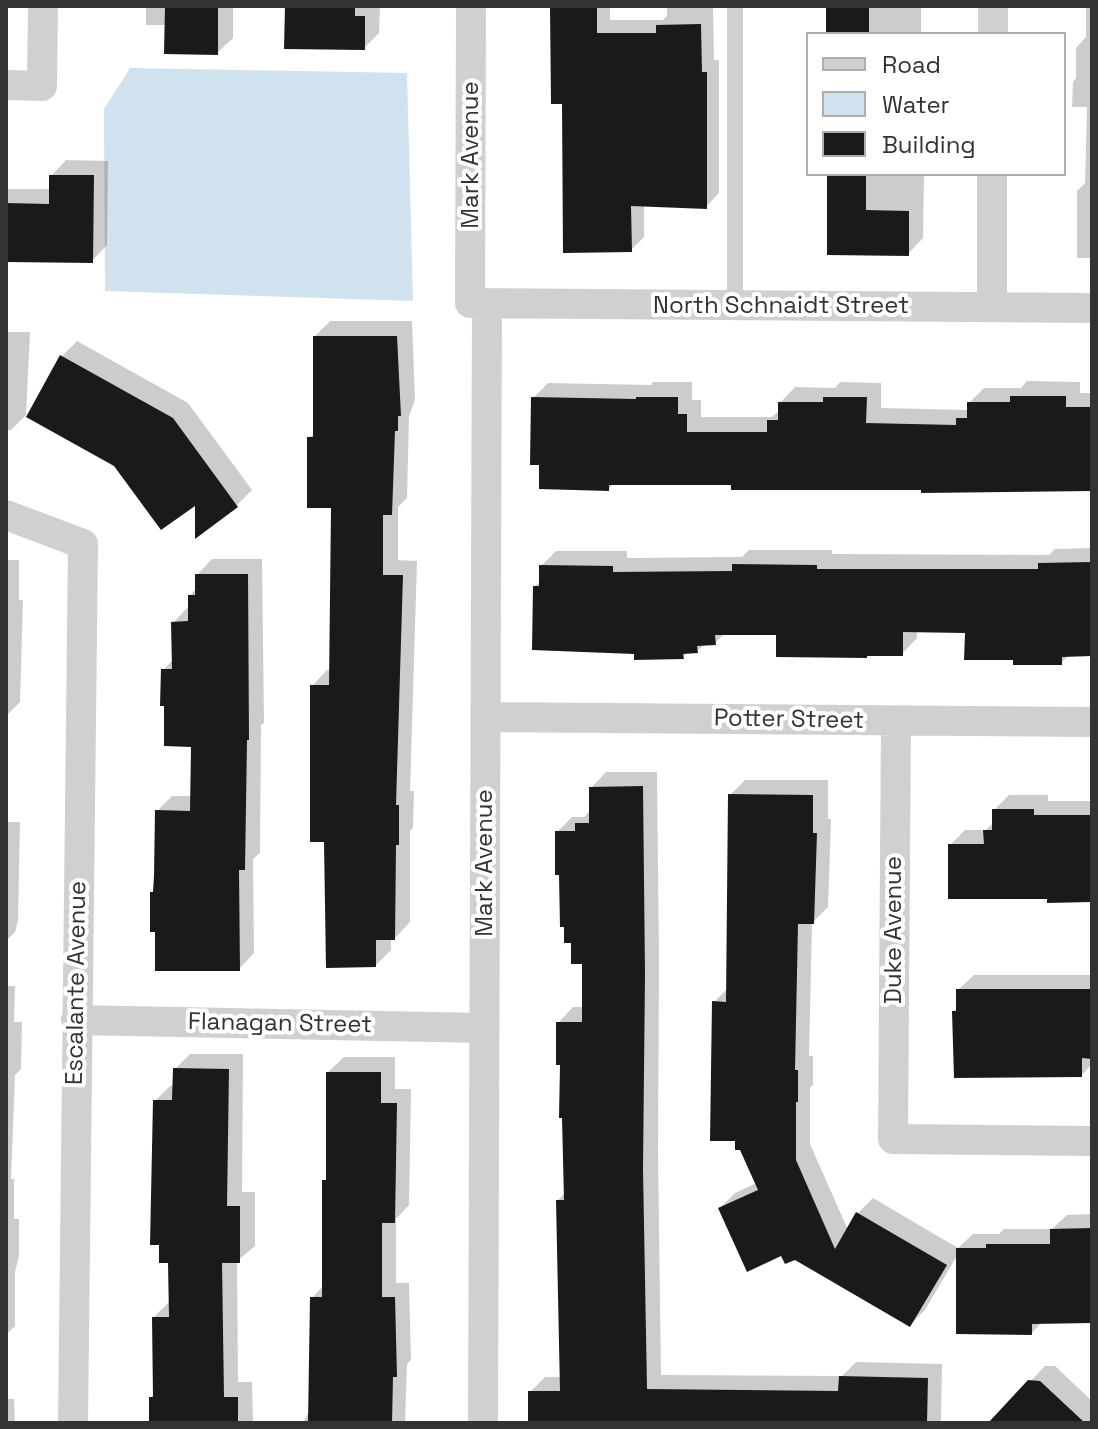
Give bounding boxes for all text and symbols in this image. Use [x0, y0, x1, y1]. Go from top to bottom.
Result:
legend [806, 32, 1066, 176]
text: Road [882, 49, 941, 80]
street label: Mark Avenue [457, 81, 485, 229]
text: Water [882, 89, 950, 120]
text: Building [882, 129, 976, 160]
street label: North Schnaidt Street [653, 292, 909, 320]
street label: Potter Street [714, 704, 864, 736]
street label: Mark Avenue [471, 789, 499, 937]
street label: Duke Avenue [880, 856, 908, 1004]
street label: Escalante Avenue [61, 881, 93, 1085]
street label: Flanagan Street [188, 1008, 372, 1040]

